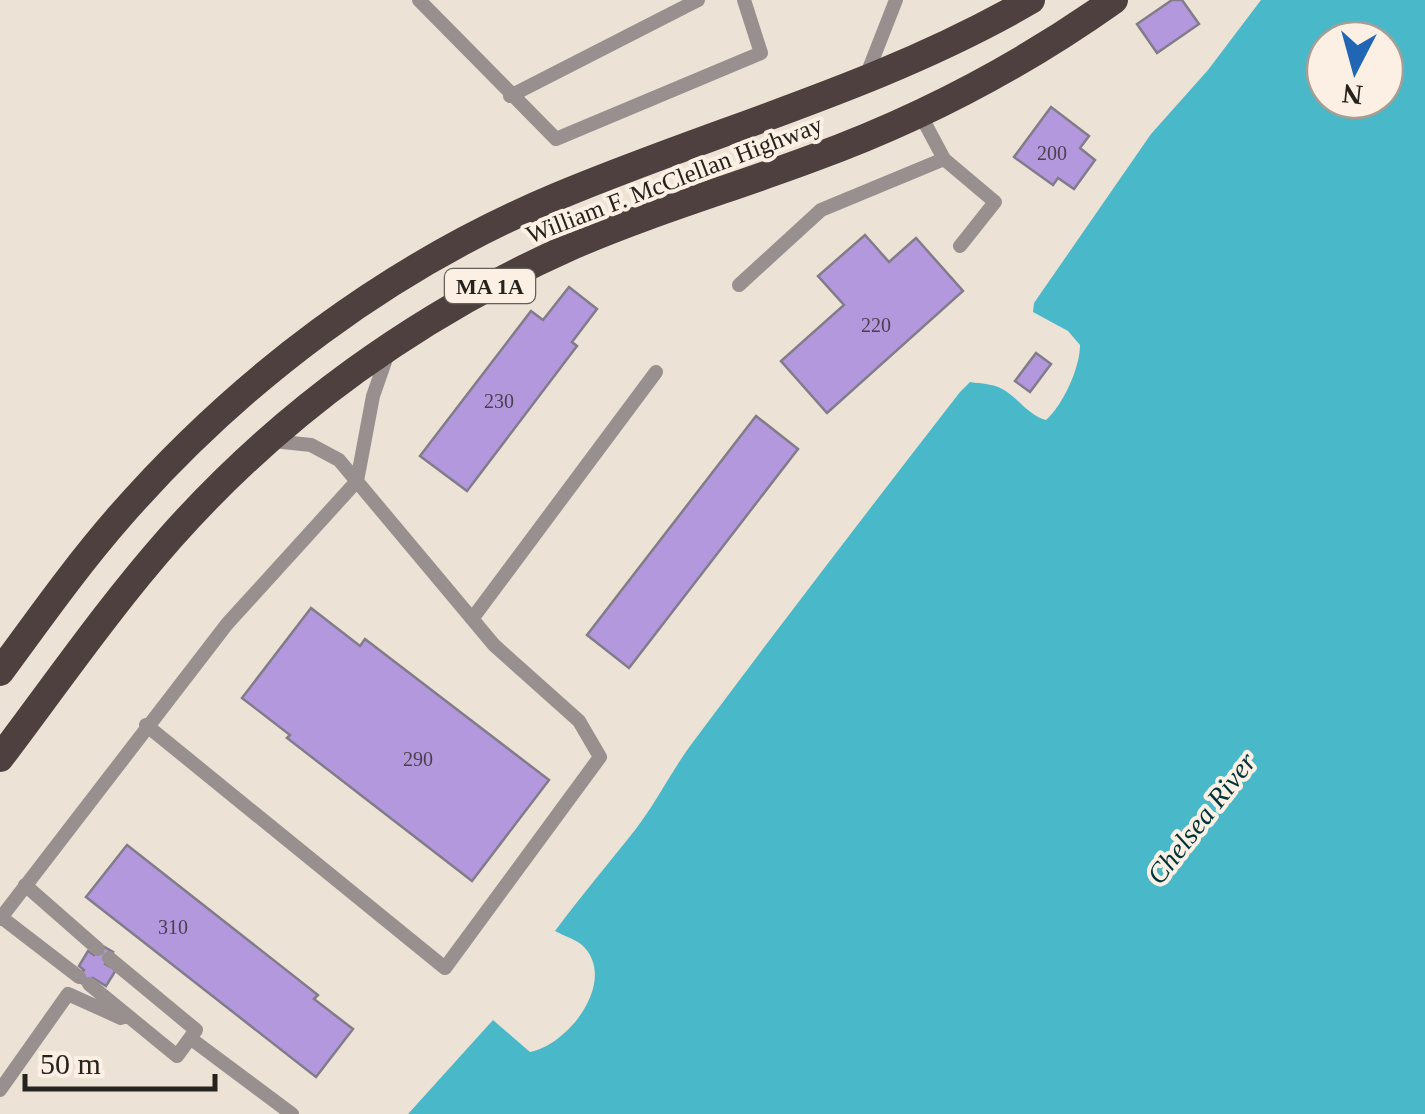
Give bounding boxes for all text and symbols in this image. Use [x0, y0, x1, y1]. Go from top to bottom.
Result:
north arrow [1305, 20, 1405, 120]
text: N [1341, 78, 1364, 111]
street label: William F. McClellan Highway [522, 110, 827, 249]
house number: 200 [1037, 142, 1067, 164]
road number: MA 1A [445, 269, 535, 303]
house number: 220 [861, 314, 891, 336]
house number: 230 [484, 390, 514, 412]
water label: Chelsea River [1141, 746, 1262, 890]
house number: 290 [403, 748, 433, 770]
house number: 310 [158, 916, 188, 938]
scale bar [25, 1029, 215, 1091]
text: 50 m [40, 1047, 101, 1080]

